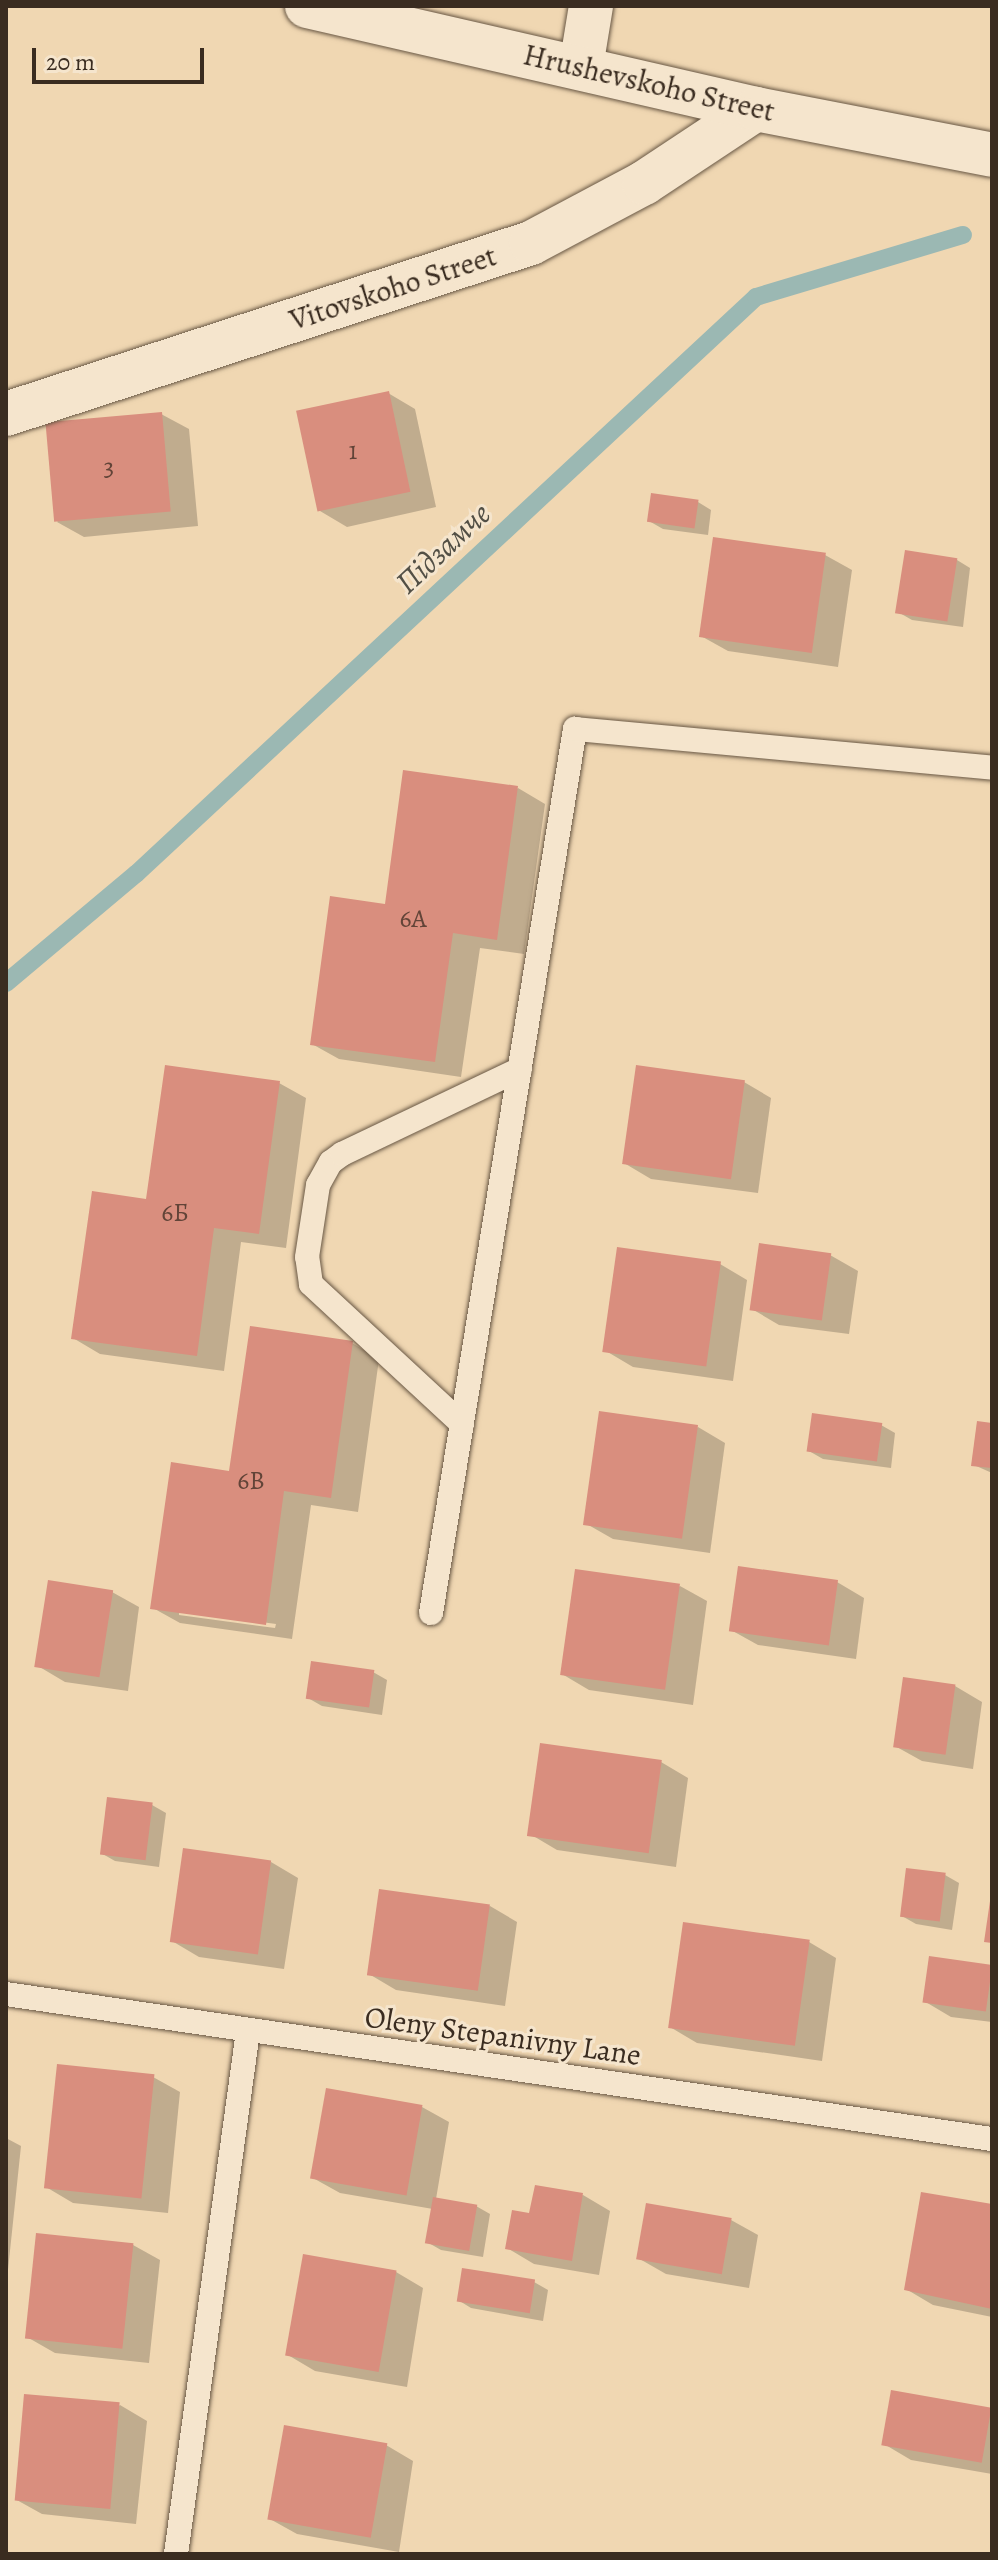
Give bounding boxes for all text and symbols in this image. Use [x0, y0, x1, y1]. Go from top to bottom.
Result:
scale bar [36, 32, 208, 82]
street label: Hrushevskoho Street [520, 37, 778, 129]
text: 20 m [46, 46, 95, 78]
street label: Vitovskoho Street [285, 238, 501, 338]
house number: 1 [349, 435, 357, 467]
house number: 3 [104, 451, 114, 483]
water label: Підзамче [388, 494, 498, 602]
house number: 6А [399, 903, 427, 935]
house number: 6Б [161, 1197, 189, 1229]
house number: 6В [237, 1465, 265, 1497]
street label: Oleny Stepanivny Lane [363, 1999, 643, 2073]

